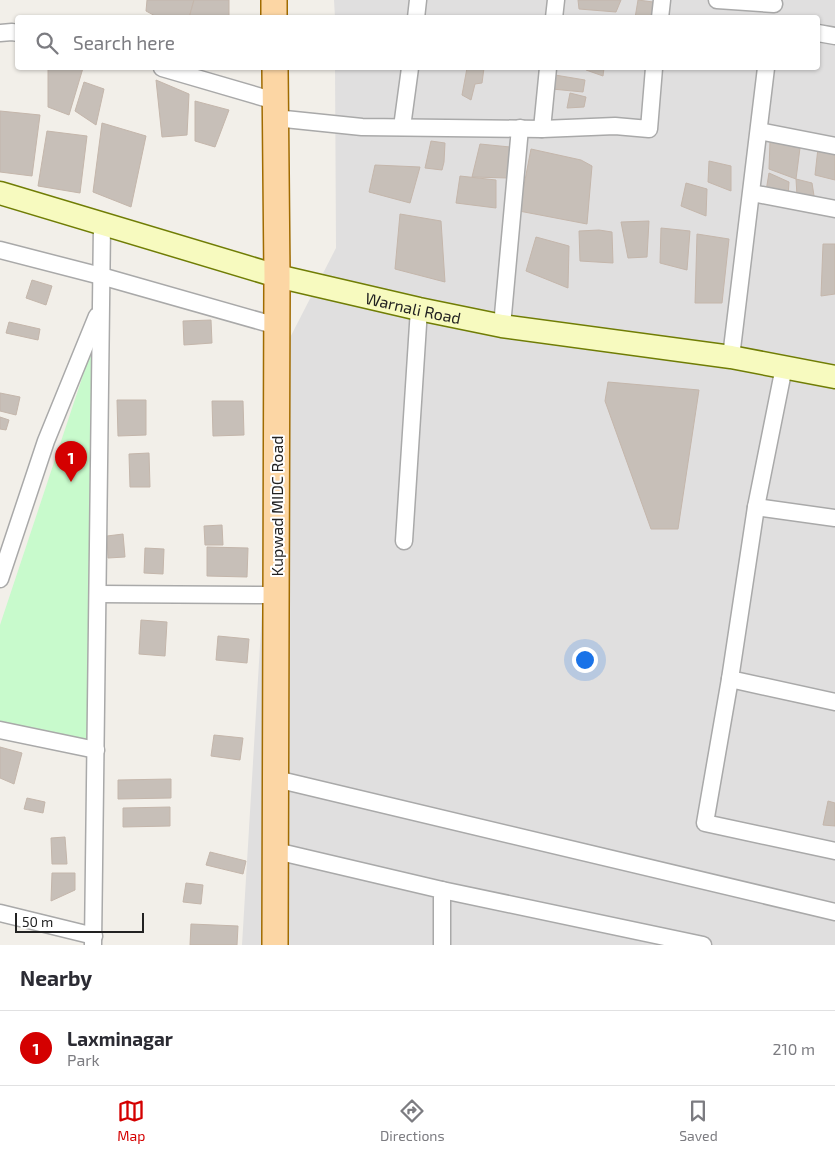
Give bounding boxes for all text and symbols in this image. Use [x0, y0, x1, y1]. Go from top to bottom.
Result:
search box [15, 15, 820, 70]
icon: search [33, 29, 61, 57]
text: Search here [73, 31, 175, 54]
street label: Warnali Road [364, 287, 463, 327]
street label: Kupwad MIDC Road [267, 436, 286, 576]
pin: 1 [55, 441, 87, 482]
your location [572, 647, 598, 673]
scale bar [15, 910, 144, 933]
text: 50 m [22, 913, 53, 930]
text: Nearby [20, 965, 92, 990]
text: Laxminagar [67, 1027, 173, 1050]
text: 1 [33, 1039, 39, 1058]
text: 210 m [772, 1039, 815, 1058]
text: Park [67, 1050, 100, 1069]
tab: Map [117, 1097, 145, 1144]
tab: Directions [380, 1097, 445, 1144]
tab: Saved [679, 1097, 718, 1144]

